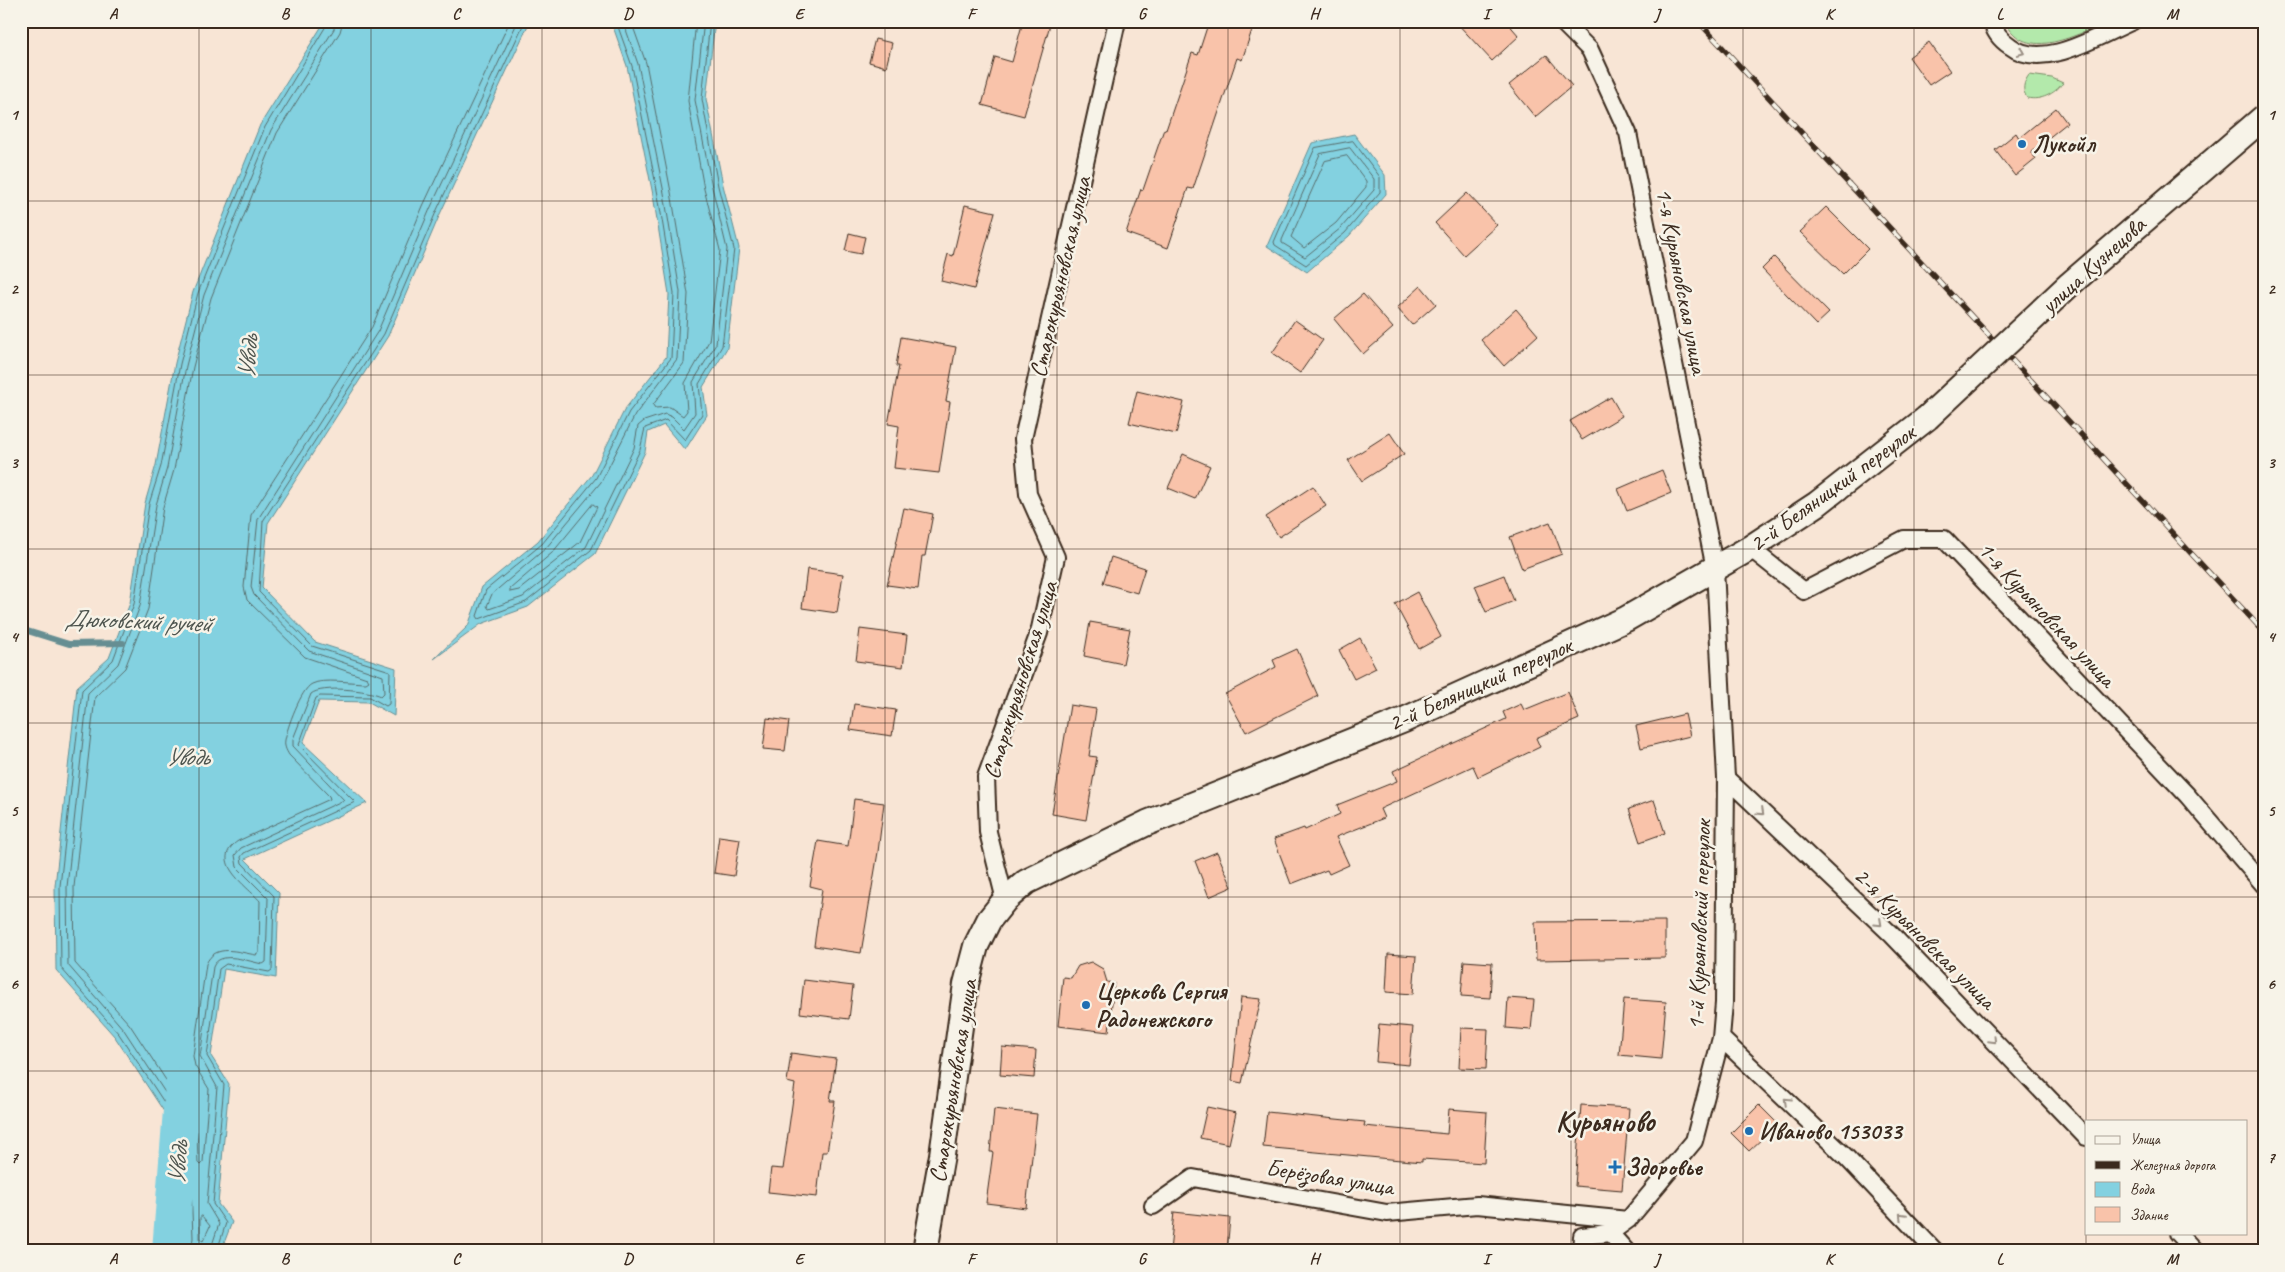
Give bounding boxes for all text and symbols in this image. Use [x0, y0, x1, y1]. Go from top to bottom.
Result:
text: A [109, 4, 119, 24]
text: B [281, 4, 291, 24]
text: C [452, 4, 462, 24]
text: D [623, 4, 634, 24]
text: E [795, 4, 806, 24]
text: F [967, 4, 978, 24]
text: G [1138, 4, 1148, 24]
text: H [1309, 4, 1321, 24]
text: I [1483, 4, 1493, 24]
text: J [1653, 4, 1662, 24]
text: K [1825, 4, 1837, 24]
text: L [1997, 4, 2005, 24]
text: M [2166, 4, 2180, 24]
one-way arrow [2016, 46, 2025, 56]
text: 1 [10, 105, 19, 125]
text: 1 [2267, 105, 2276, 125]
place label: Лукойл [2032, 129, 2097, 159]
marker: Лукойл [2016, 138, 2028, 150]
street label: Старокурьяновская улица [1022, 172, 1098, 380]
street label: 1-я Курьяновская улица [1649, 185, 1715, 379]
street label: улица Кузнецова [2033, 209, 2153, 321]
text: 2 [10, 279, 19, 299]
text: 2 [2267, 279, 2276, 299]
water label: Уводь [230, 331, 266, 380]
street label: 2-й Беляницкий переулок [1743, 416, 1923, 558]
text: 3 [10, 453, 19, 473]
text: 3 [2267, 453, 2276, 473]
street label: 1-я Курьяновская улица [1972, 535, 2124, 695]
street label: Старокурьяновская улица [976, 576, 1065, 782]
water label: Дюковский ручей [64, 602, 216, 640]
text: 4 [10, 627, 19, 647]
text: 4 [2267, 627, 2276, 647]
street label: 2-й Беляницкий переулок [1383, 629, 1579, 738]
water label: Уводь [165, 741, 212, 773]
text: 5 [11, 801, 20, 821]
text: 5 [2268, 801, 2277, 821]
one-way arrow [1756, 806, 1765, 815]
street label: 1-й Курьяновский переулок [1680, 817, 1718, 1031]
street label: 2-я Курьяновская улица [1848, 861, 2004, 1017]
one-way arrow [1874, 917, 1883, 926]
text: 6 [10, 974, 19, 994]
text: 6 [2267, 974, 2276, 994]
street label: Старокурьяновская улица [922, 976, 984, 1185]
place label: Церковь Сергия Радонежского [1096, 976, 1228, 1034]
marker: Церковь Сергия Радонежского [1080, 999, 1092, 1011]
one-way arrow [1987, 1034, 1996, 1043]
one-way arrow [1783, 1098, 1792, 1107]
district label: Курьяново [1556, 1103, 1657, 1140]
place label: Иваново 153033 [1759, 1116, 1904, 1146]
legend [2085, 1120, 2248, 1234]
marker: Иваново 153033 [1743, 1125, 1755, 1137]
text: Улица [2130, 1130, 2161, 1149]
water label: Уводь [160, 1137, 196, 1186]
text: 7 [10, 1148, 19, 1168]
text: 7 [2267, 1148, 2276, 1168]
street label: Берёзовая улица [1264, 1152, 1398, 1203]
place label: Здоровье [1625, 1152, 1704, 1182]
text: Железная дорога [2130, 1156, 2217, 1175]
marker: Здоровье [1609, 1161, 1621, 1173]
text: Вода [2130, 1180, 2155, 1199]
text: Здание [2130, 1206, 2169, 1225]
one-way arrow [1899, 1212, 1908, 1221]
text: A [109, 1249, 119, 1269]
text: B [281, 1249, 291, 1269]
text: C [452, 1249, 462, 1269]
text: D [623, 1249, 634, 1269]
text: E [795, 1249, 806, 1269]
text: F [967, 1249, 978, 1269]
text: G [1138, 1249, 1148, 1269]
text: H [1309, 1249, 1321, 1269]
text: I [1483, 1249, 1493, 1269]
text: J [1653, 1249, 1662, 1269]
text: K [1825, 1249, 1837, 1269]
text: L [1997, 1249, 2005, 1269]
text: M [2166, 1249, 2180, 1269]

